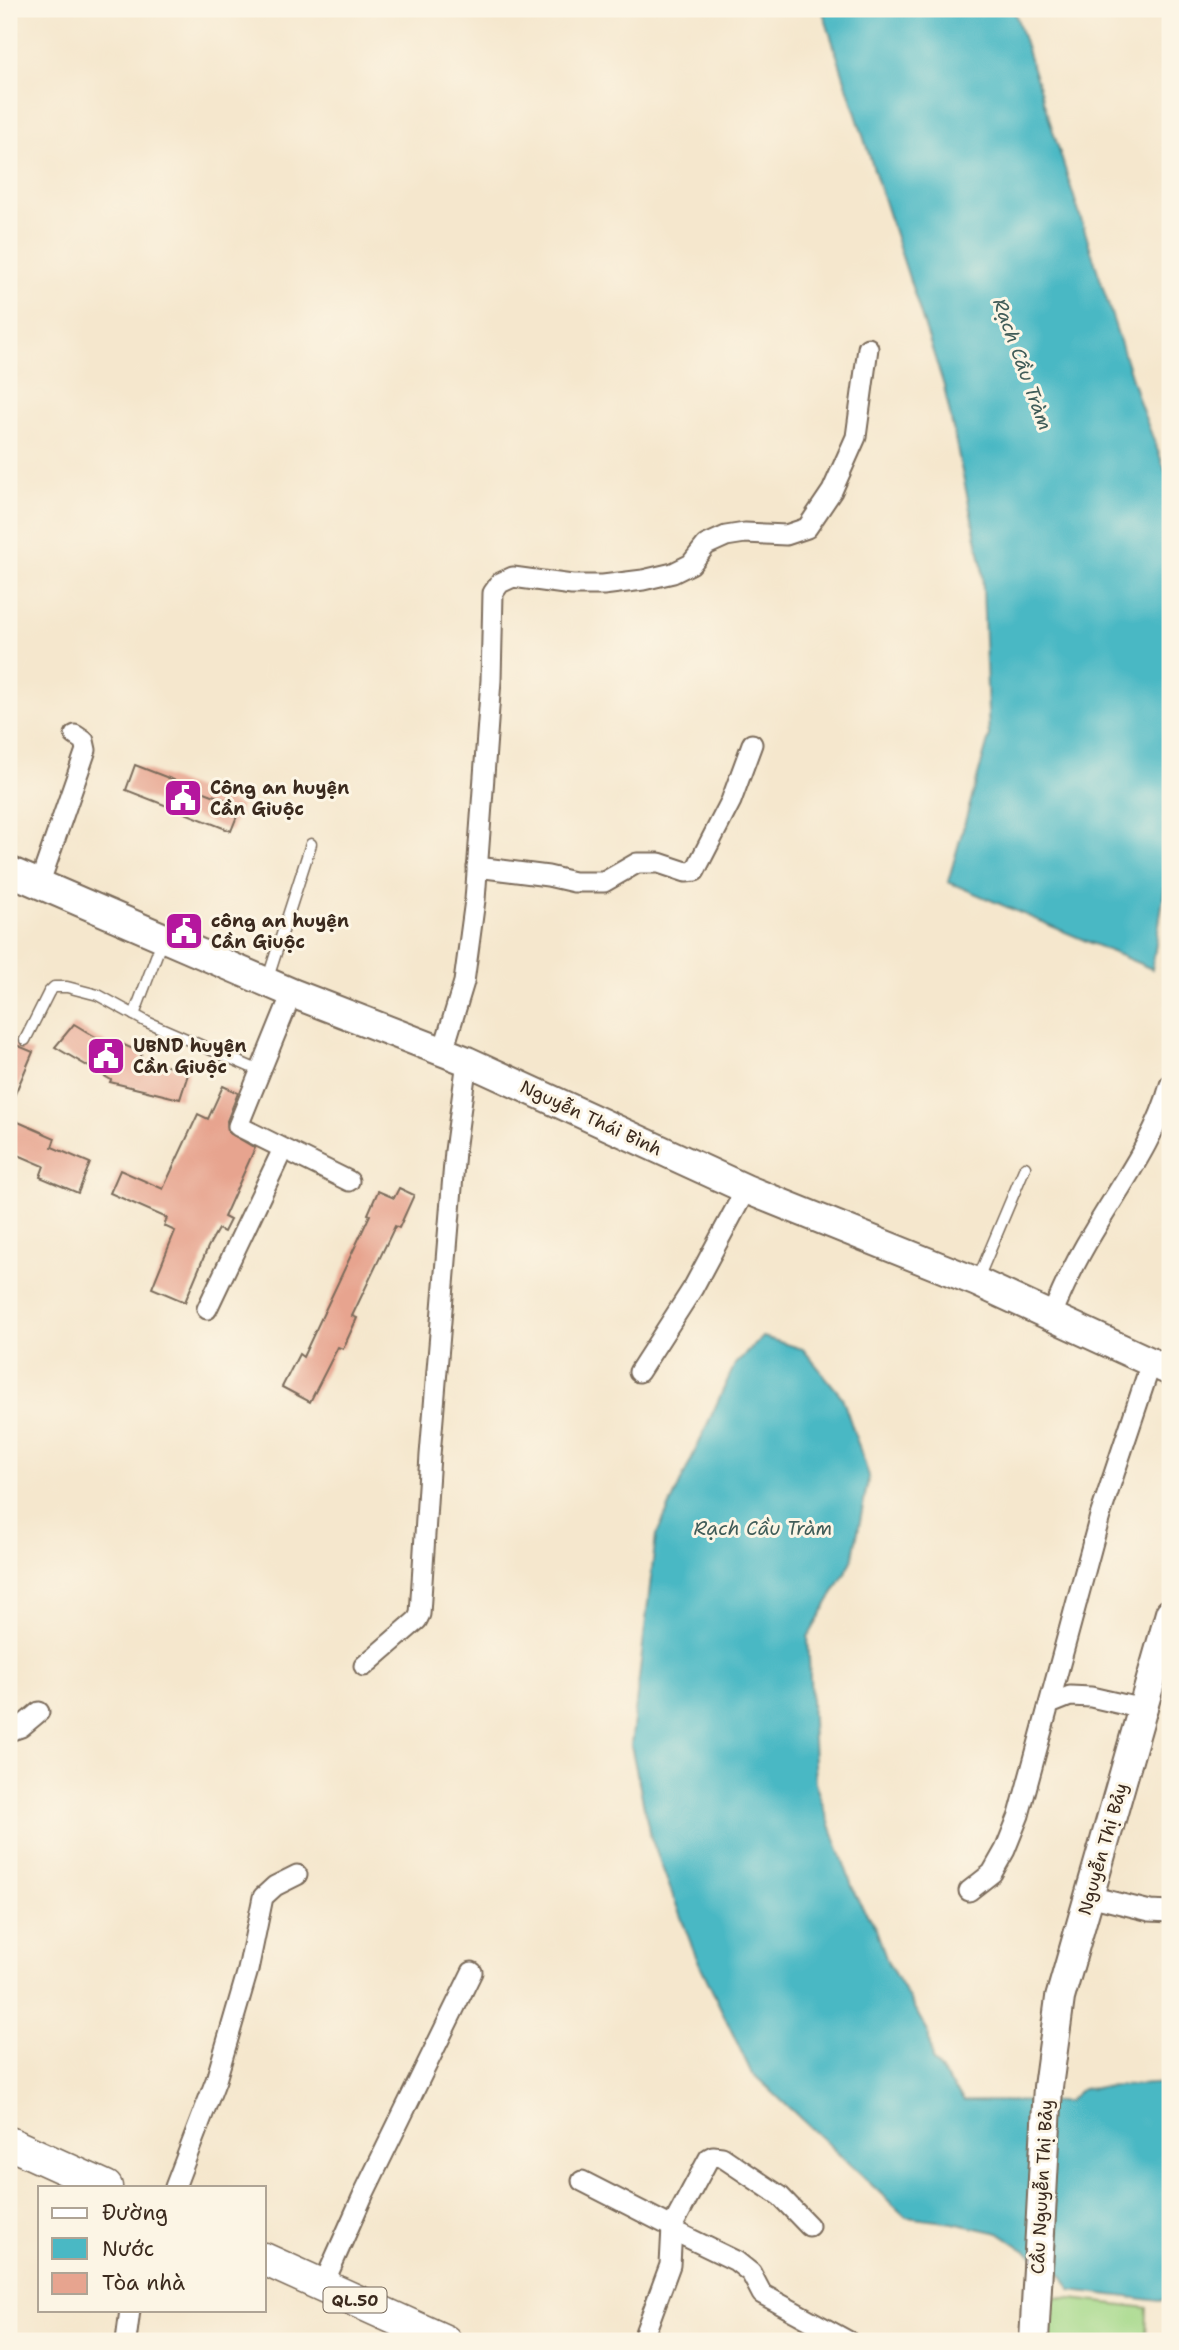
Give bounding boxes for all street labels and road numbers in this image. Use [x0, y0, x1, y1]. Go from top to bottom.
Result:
street label: Nguyễn Thái Bình [516, 1075, 666, 1161]
street label: Nguyễn Thị Bảy [1073, 1780, 1133, 1918]
street label: Cầu Nguyễn Thị Bảy [1025, 2099, 1059, 2275]
road number: QL.50 [324, 2288, 386, 2312]

